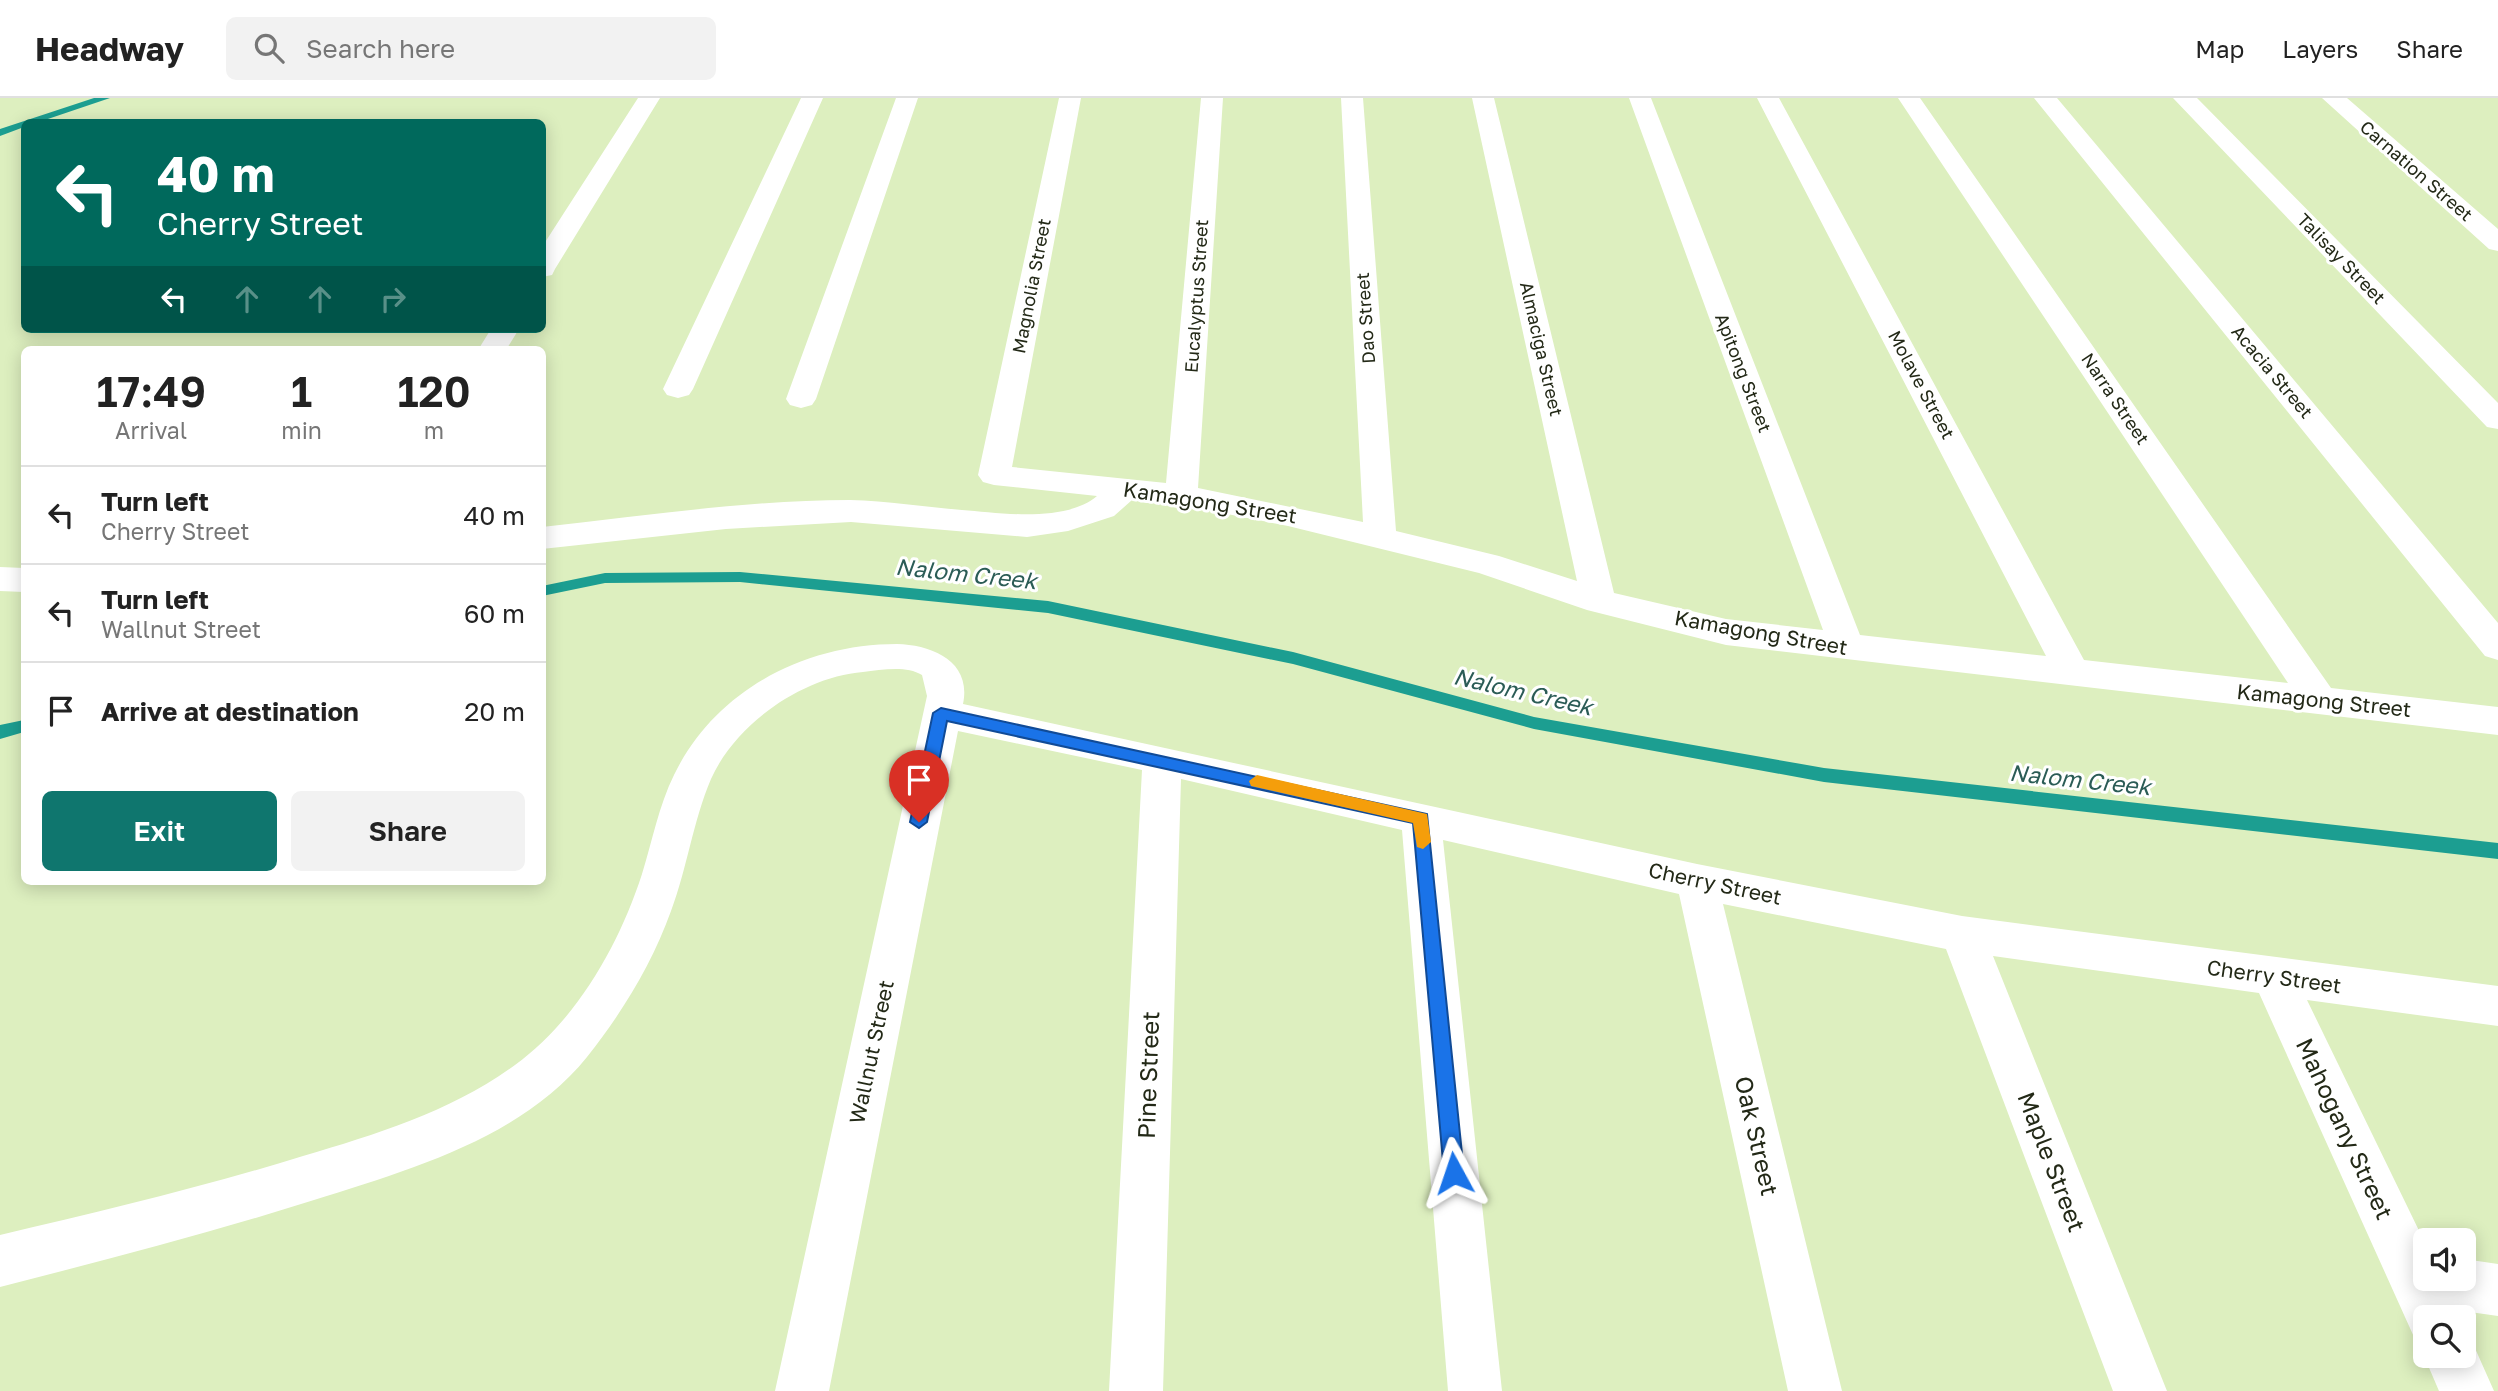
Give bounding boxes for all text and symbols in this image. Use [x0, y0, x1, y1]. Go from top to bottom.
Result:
search box [226, 17, 716, 80]
text: Headway [35, 29, 184, 68]
icon: search [250, 29, 288, 67]
text: Search here [306, 33, 455, 64]
text: Map [2195, 34, 2244, 63]
text: Layers [2282, 34, 2358, 63]
text: Share [2396, 34, 2463, 63]
street label: Carnation Street [2356, 115, 2478, 225]
text: 40 m [157, 144, 275, 203]
icon: left [42, 147, 133, 238]
text: Cherry Street [157, 204, 364, 242]
street label: Talisay Street [2293, 208, 2390, 308]
street label: Magnolia Street [1007, 216, 1055, 355]
street label: Eucalyptus Street [1180, 218, 1212, 373]
street label: Dao Street [1351, 272, 1379, 364]
street label: Almaciga Street [1516, 279, 1568, 418]
icon: left [155, 280, 193, 318]
icon: ahead [228, 280, 266, 318]
icon: ahead [301, 280, 339, 318]
icon: right [374, 280, 412, 318]
street label: Apitong Street [1711, 310, 1777, 435]
street label: Acacia Street [2228, 320, 2318, 422]
street label: Molave Street [1884, 326, 1960, 443]
street label: Narra Street [2077, 348, 2154, 448]
text: 17:49 [96, 366, 206, 416]
text: 1 [291, 366, 312, 416]
text: 120 [397, 366, 471, 416]
text: Arrival [115, 416, 187, 444]
text: min [281, 416, 322, 444]
text: m [424, 416, 444, 444]
street label: Kamagong Street [1122, 475, 1299, 529]
text: Turn left [101, 486, 209, 517]
icon: left [42, 496, 80, 534]
text: 40 m [464, 500, 525, 531]
text: Cherry Street [101, 517, 249, 545]
water label: Nalom Creek [894, 552, 1040, 595]
text: Turn left [101, 584, 209, 615]
icon: left [42, 594, 80, 632]
text: 60 m [464, 598, 525, 629]
street label: Kamagong Street [1673, 604, 1850, 660]
text: Wallnut Street [101, 615, 261, 643]
water label: Nalom Creek [1451, 661, 1597, 721]
street label: Kamagong Street [2236, 678, 2413, 722]
icon: arrive [42, 692, 80, 730]
text: Arrive at destination [101, 696, 359, 727]
text: 20 m [464, 696, 525, 727]
pin [889, 750, 949, 822]
water label: Nalom Creek [2008, 758, 2154, 801]
icon: arrive [900, 761, 938, 799]
button: Exit [42, 791, 277, 871]
button: Share [291, 791, 525, 871]
street label: Cherry Street [1646, 856, 1784, 910]
street label: Cherry Street [2205, 954, 2343, 998]
street label: Wallnut Street [843, 978, 899, 1126]
street label: Pine Street [1131, 1011, 1164, 1139]
street label: Mahogany Street [2291, 1033, 2400, 1224]
street label: Oak Street [1730, 1073, 1785, 1198]
street label: Maple Street [2012, 1087, 2092, 1235]
position arrow [1417, 1136, 1491, 1210]
map controls [2413, 1228, 2476, 1368]
button: sound [2413, 1228, 2476, 1291]
button: search [2413, 1305, 2476, 1368]

